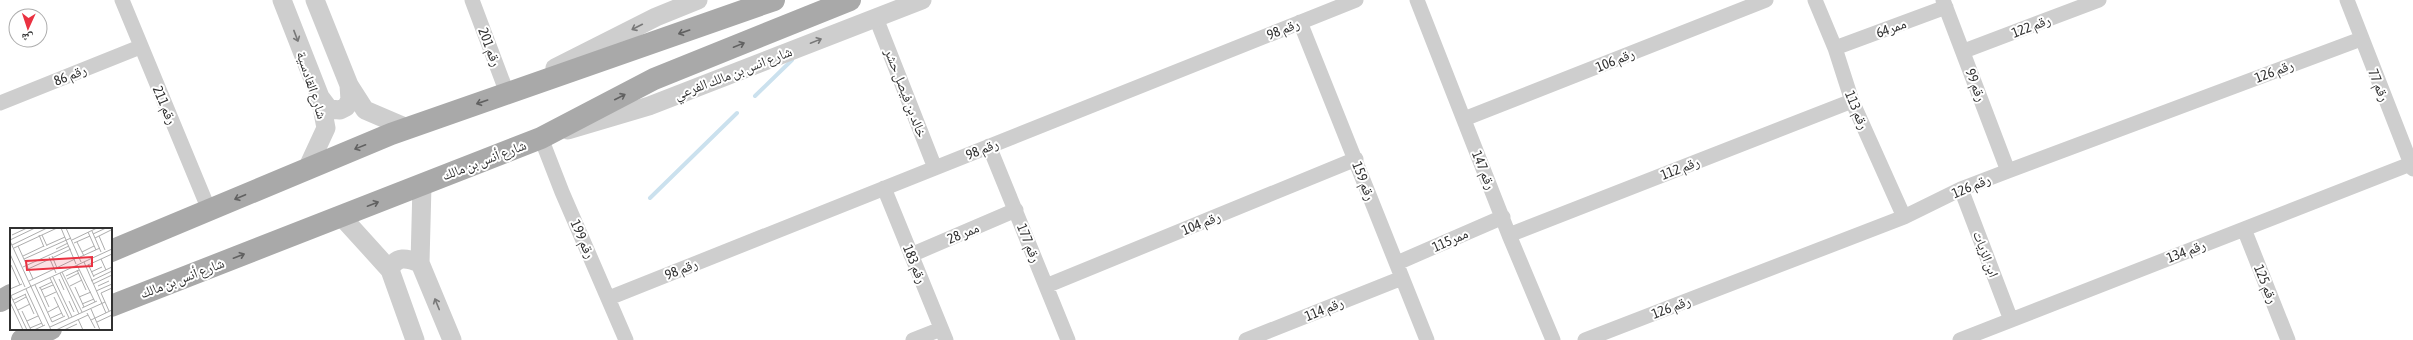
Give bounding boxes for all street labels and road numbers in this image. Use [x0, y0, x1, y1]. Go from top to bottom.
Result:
street label: رقم 122 [2009, 11, 2053, 43]
street label: رقم 98 [1264, 15, 1302, 45]
street label: ممر64 [1874, 15, 1909, 42]
street label: رقم 201 [473, 25, 505, 69]
street label: شارع انس بن مالك الفرعي [672, 43, 795, 106]
street label: خالد بن فيصل حشر [880, 45, 930, 140]
street label: رقم 106 [1593, 45, 1637, 77]
street label: شارع القادسية [292, 49, 330, 121]
street label: رقم 126 [2252, 56, 2296, 88]
street label: رقم 86 [51, 61, 89, 91]
street label: رقم 99 [1961, 66, 1990, 104]
street label: رقم 77 [2363, 66, 2393, 104]
street label: رقم 211 [148, 83, 180, 127]
street label: رقم 113 [1840, 88, 1872, 132]
street label: رقم 98 [963, 135, 1001, 165]
street label: شارع أنس بن مالك [440, 137, 529, 185]
street label: رقم 147 [1467, 148, 1499, 192]
street label: رقم 112 [1658, 153, 1702, 185]
street label: رقم 159 [1347, 159, 1379, 203]
street label: رقم 126 [1949, 171, 1993, 203]
street label: رقم 104 [1179, 208, 1223, 240]
street label: رقم 199 [566, 217, 599, 262]
street label: ممر 28 [945, 219, 982, 248]
street label: رقم 177 [1012, 221, 1044, 265]
street label: ممر115 [1430, 225, 1471, 256]
street label: ابن الزيات [1969, 229, 2002, 280]
street label: رقم 134 [2164, 236, 2208, 268]
street label: رقم 183 [898, 242, 930, 286]
street label: شارع أنس بن مالك [138, 255, 227, 303]
street label: رقم 98 [662, 255, 700, 285]
street label: رقم 125 [2249, 262, 2281, 306]
street label: رقم 126 [1649, 292, 1693, 324]
street label: رقم 114 [1302, 294, 1346, 326]

